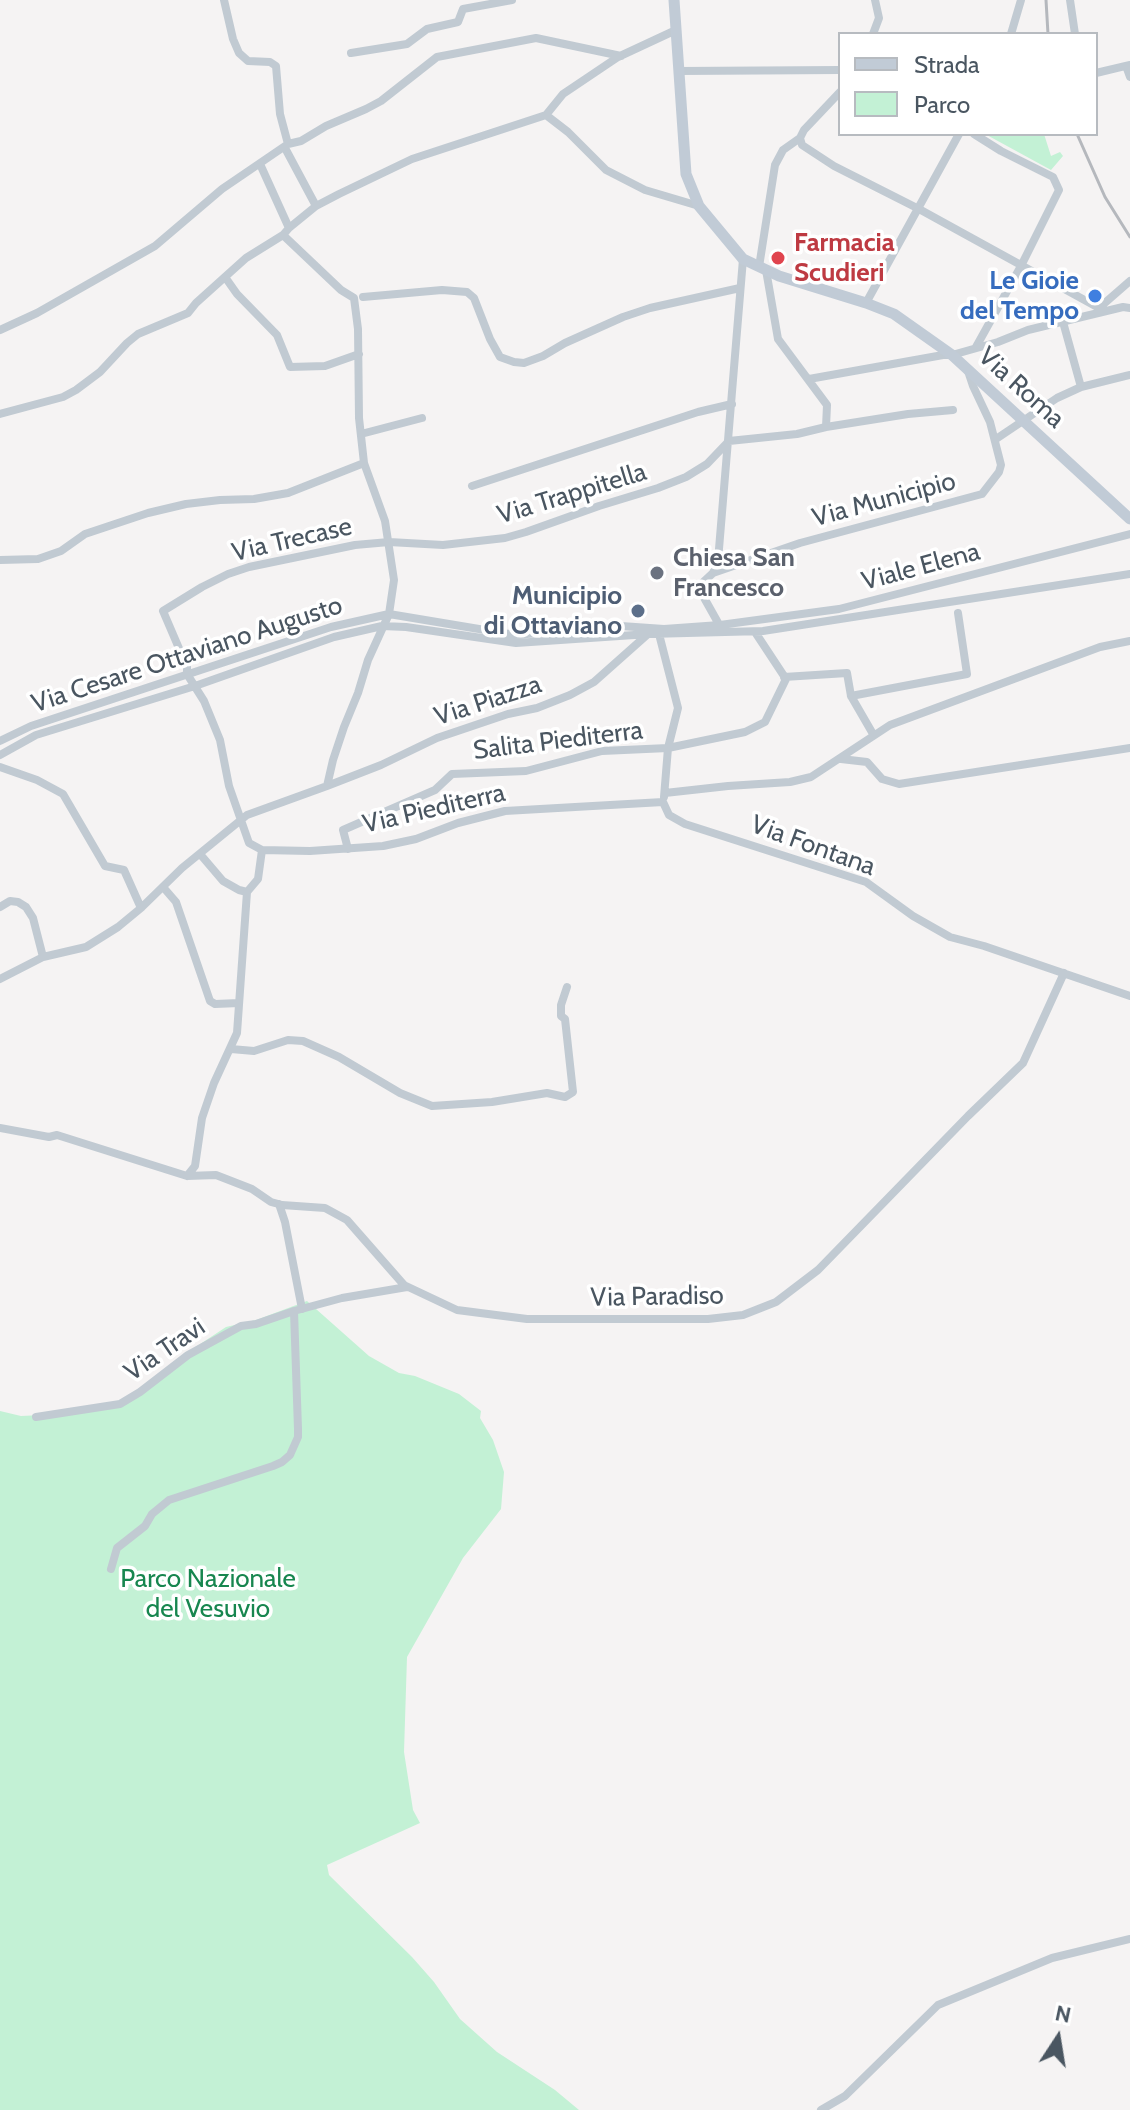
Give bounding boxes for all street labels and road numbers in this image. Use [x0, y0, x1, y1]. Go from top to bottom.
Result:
street label: Via Roma [971, 341, 1071, 435]
street label: Via Trappitella [494, 457, 650, 531]
street label: Via Municipio [809, 466, 959, 534]
street label: Via Trecase [229, 511, 355, 569]
street label: Viale Elena [859, 536, 983, 598]
street label: Via Cesare Ottaviano Augusto [28, 590, 346, 720]
street label: Via Piazza [431, 669, 545, 733]
street label: Salita Piediterra [471, 715, 645, 767]
street label: Via Piediterra [360, 777, 508, 841]
street label: Via Fontana [746, 809, 880, 883]
street label: Via Paradiso [590, 1280, 724, 1314]
street label: Via Travi [119, 1312, 211, 1388]

